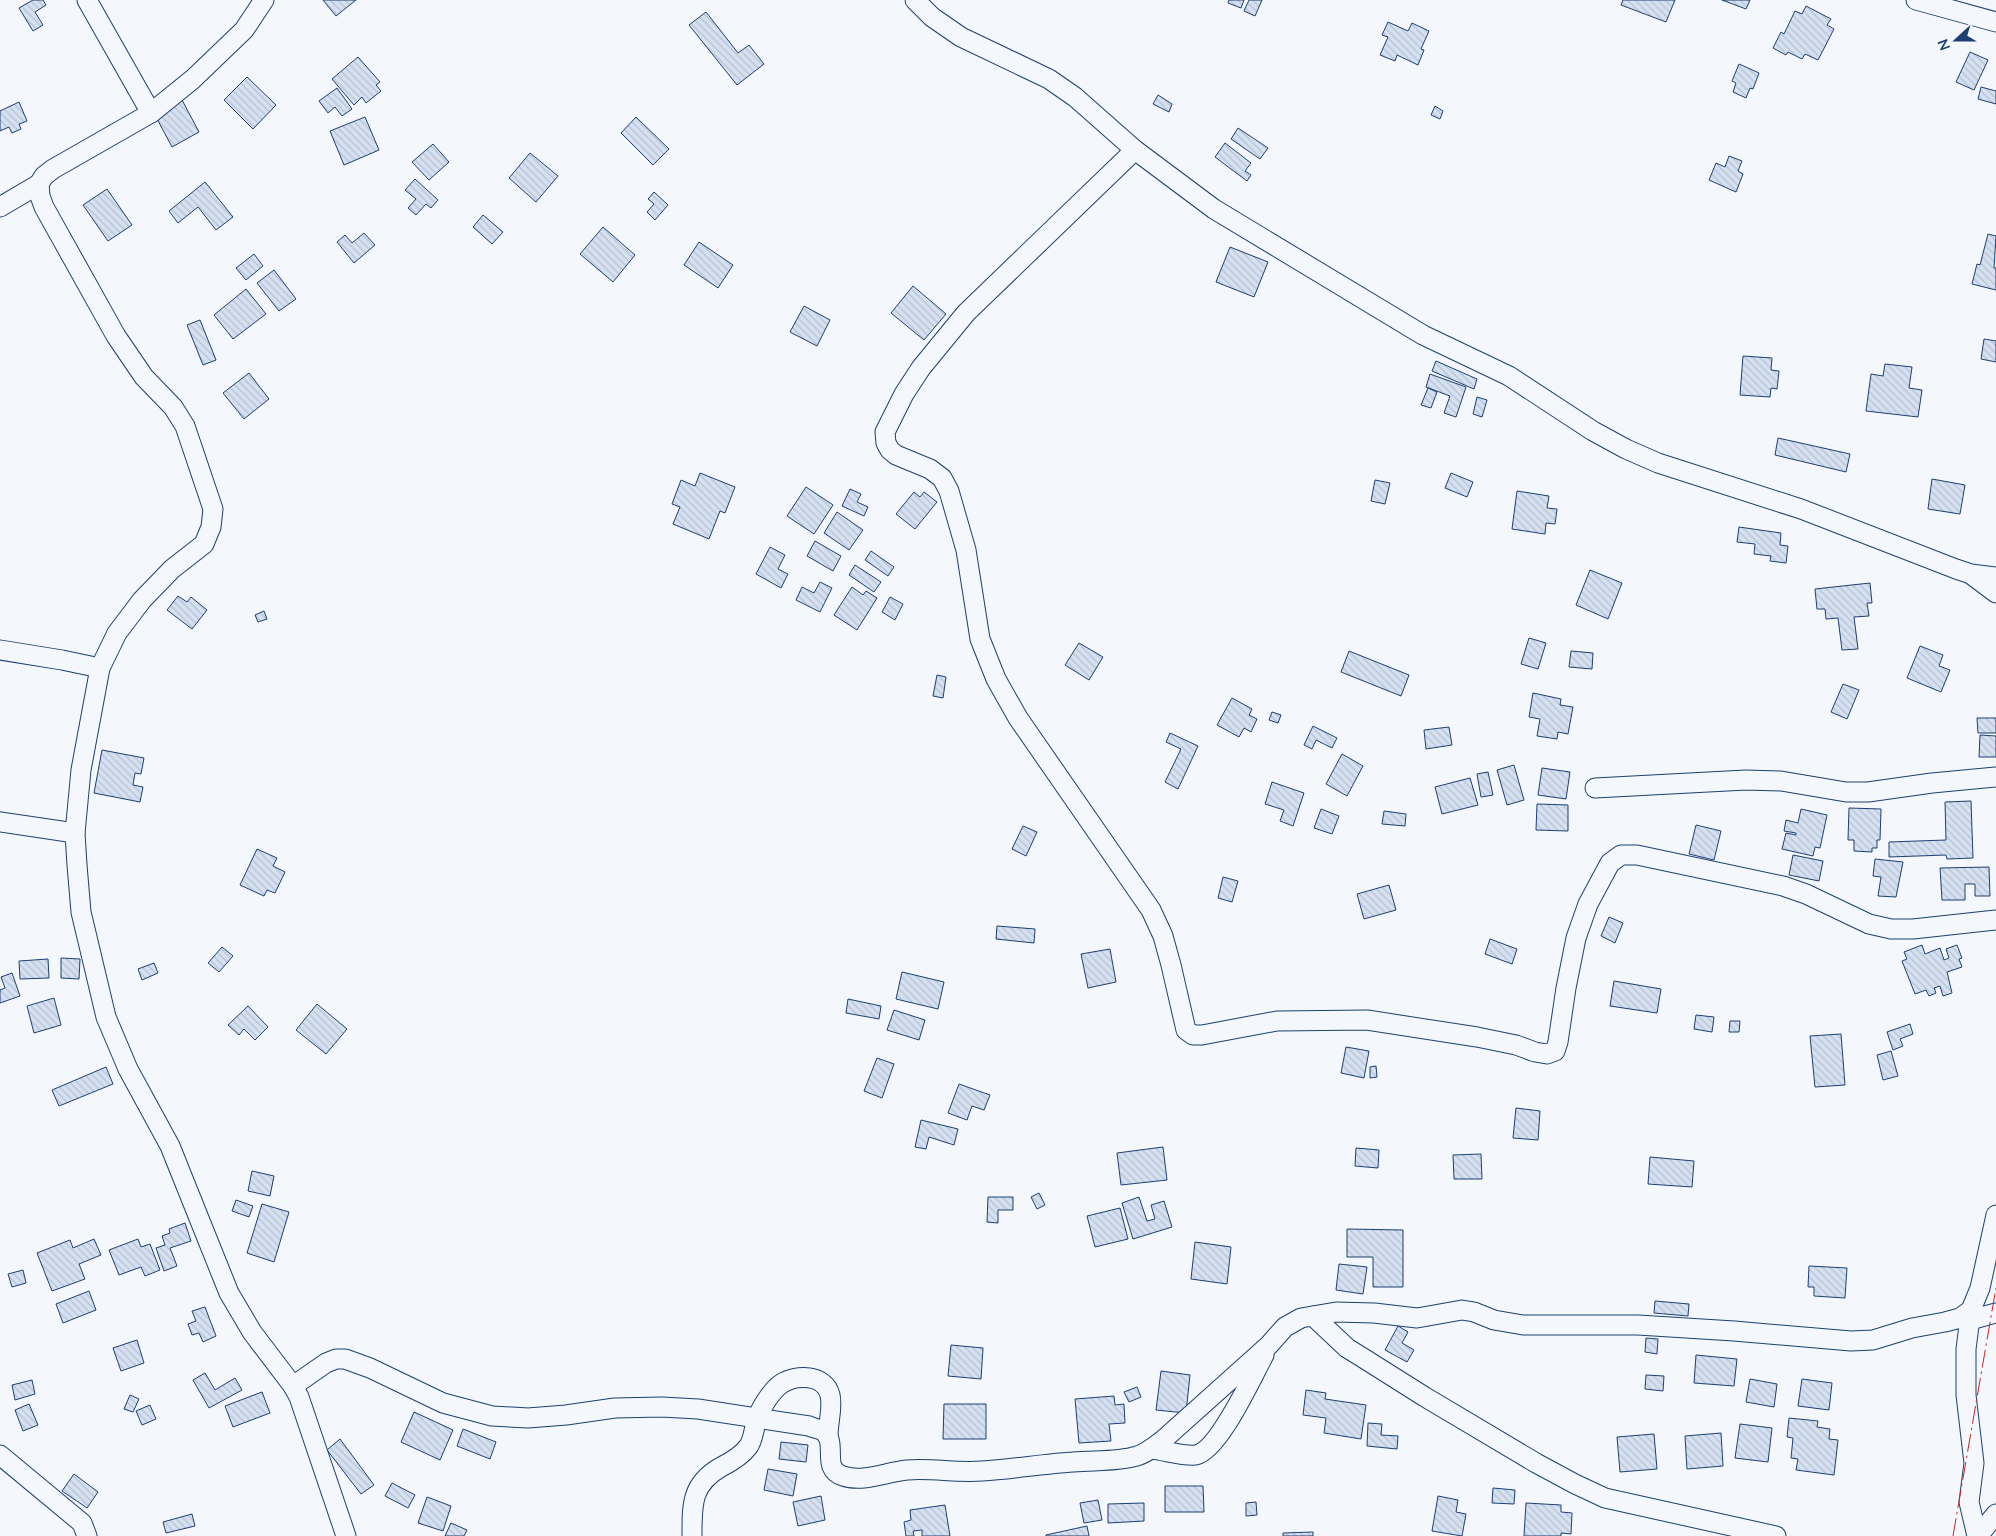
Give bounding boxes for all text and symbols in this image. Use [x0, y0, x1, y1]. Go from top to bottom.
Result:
north arrow [1931, 15, 1981, 65]
text: N [1934, 37, 1953, 53]

